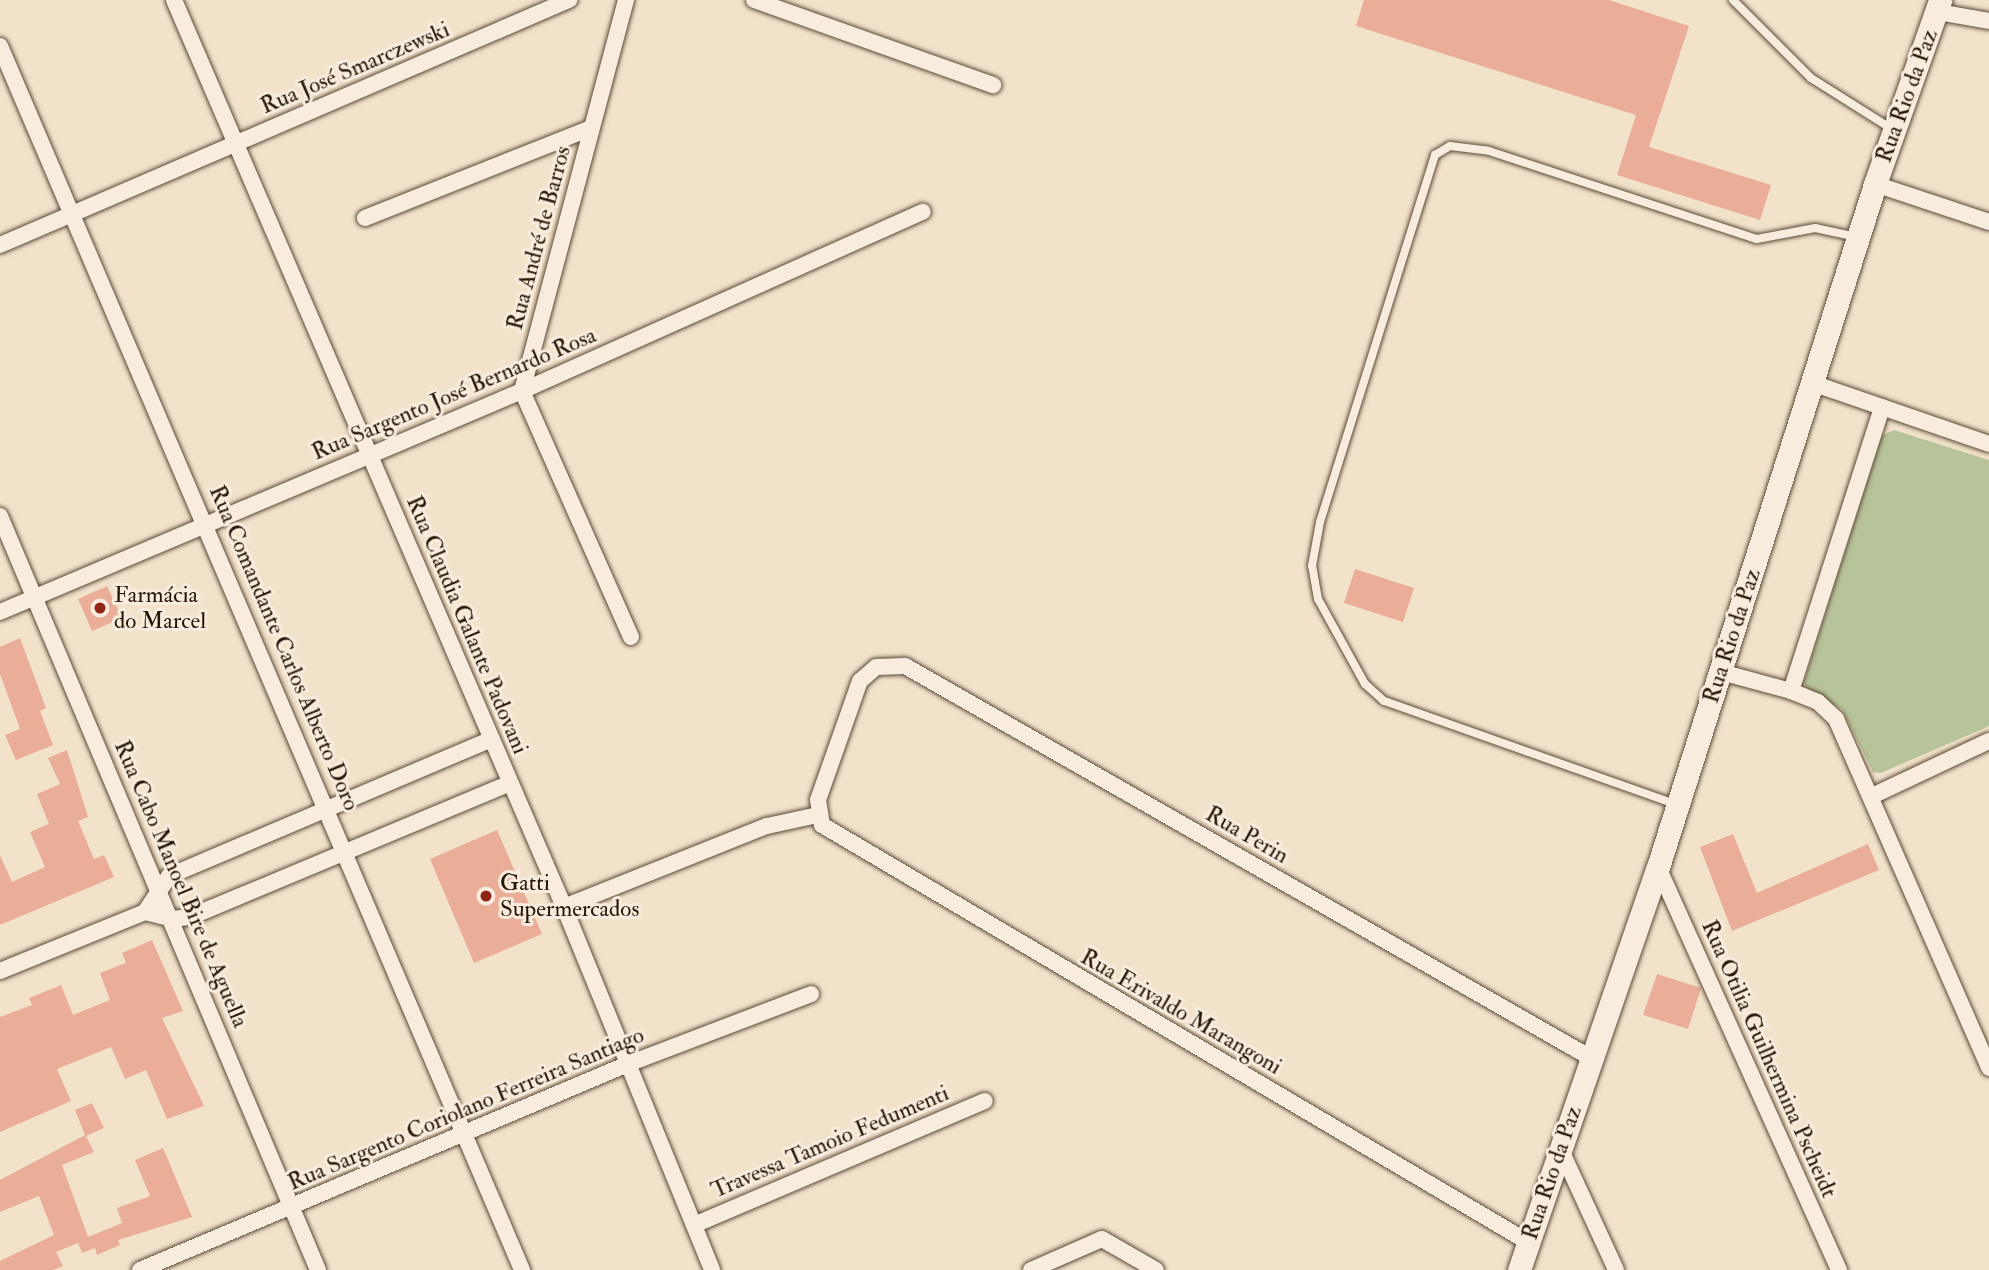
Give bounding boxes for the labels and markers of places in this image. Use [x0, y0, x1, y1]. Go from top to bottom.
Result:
place label: Farmácia do Marcel [114, 581, 206, 635]
marker: Farmácia do Marcel [92, 600, 108, 616]
place label: Gatti Supermercados [500, 869, 639, 923]
marker: Gatti Supermercados [478, 888, 494, 904]

